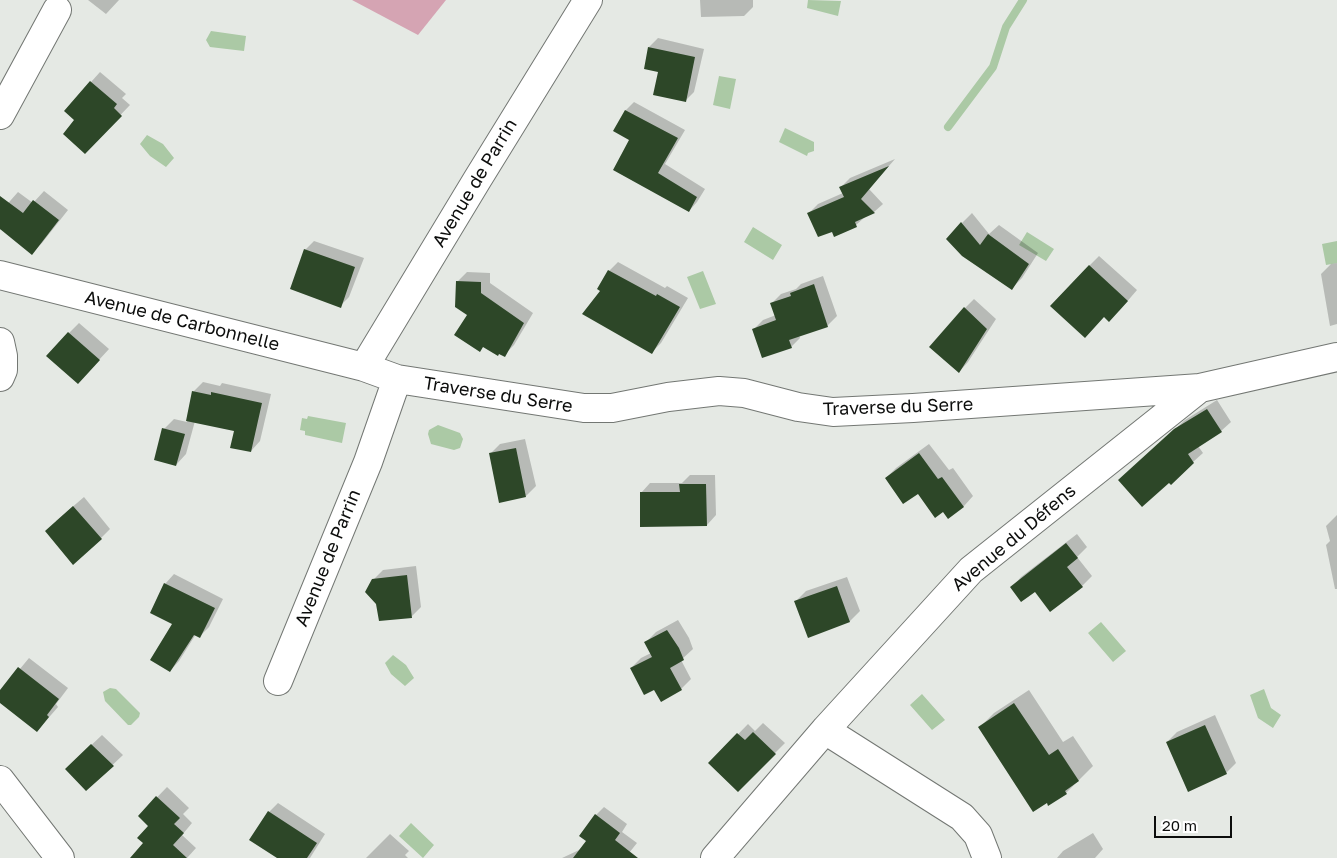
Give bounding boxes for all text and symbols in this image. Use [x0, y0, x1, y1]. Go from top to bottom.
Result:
street label: Avenue de Parrin [428, 115, 522, 251]
street label: Avenue de Carbonnelle [82, 286, 282, 356]
street label: Traverse du Serre [422, 373, 574, 417]
street label: Traverse du Serre [822, 394, 974, 420]
street label: Avenue du Défens [948, 480, 1080, 596]
street label: Avenue de Parrin [291, 486, 365, 630]
scale bar [1157, 806, 1234, 838]
text: 20 m [1162, 816, 1197, 834]

